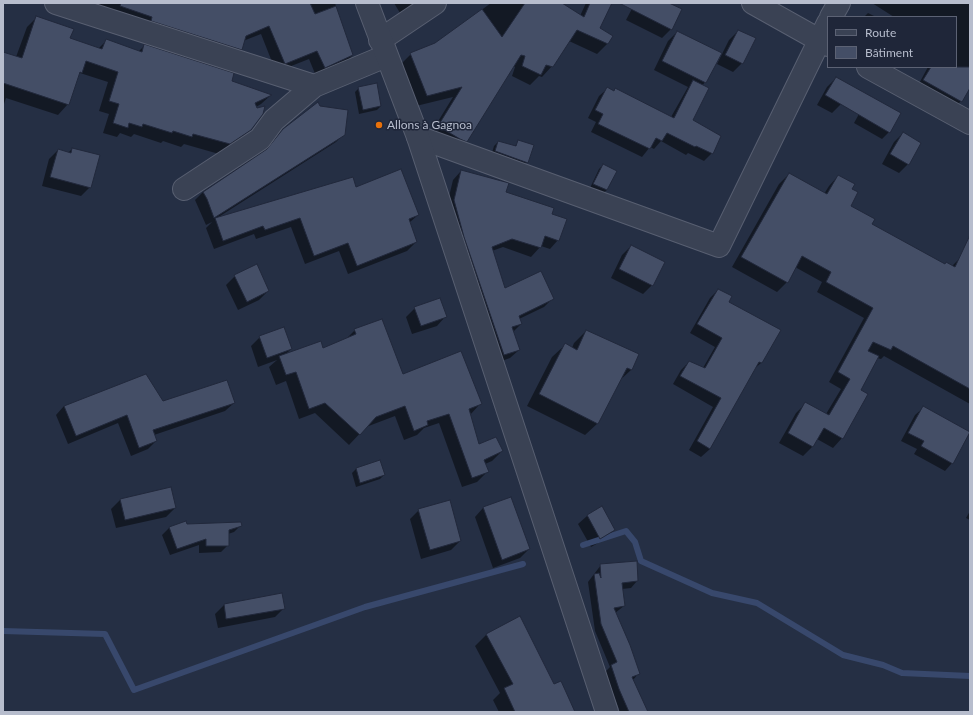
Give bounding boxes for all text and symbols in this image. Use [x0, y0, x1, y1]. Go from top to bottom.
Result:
legend [827, 16, 957, 68]
text: Route [865, 25, 896, 40]
text: Bâtiment [865, 45, 913, 60]
place label: Allons à Gagnoa [387, 118, 472, 132]
marker: Allons à Gagnoa [374, 120, 384, 130]

